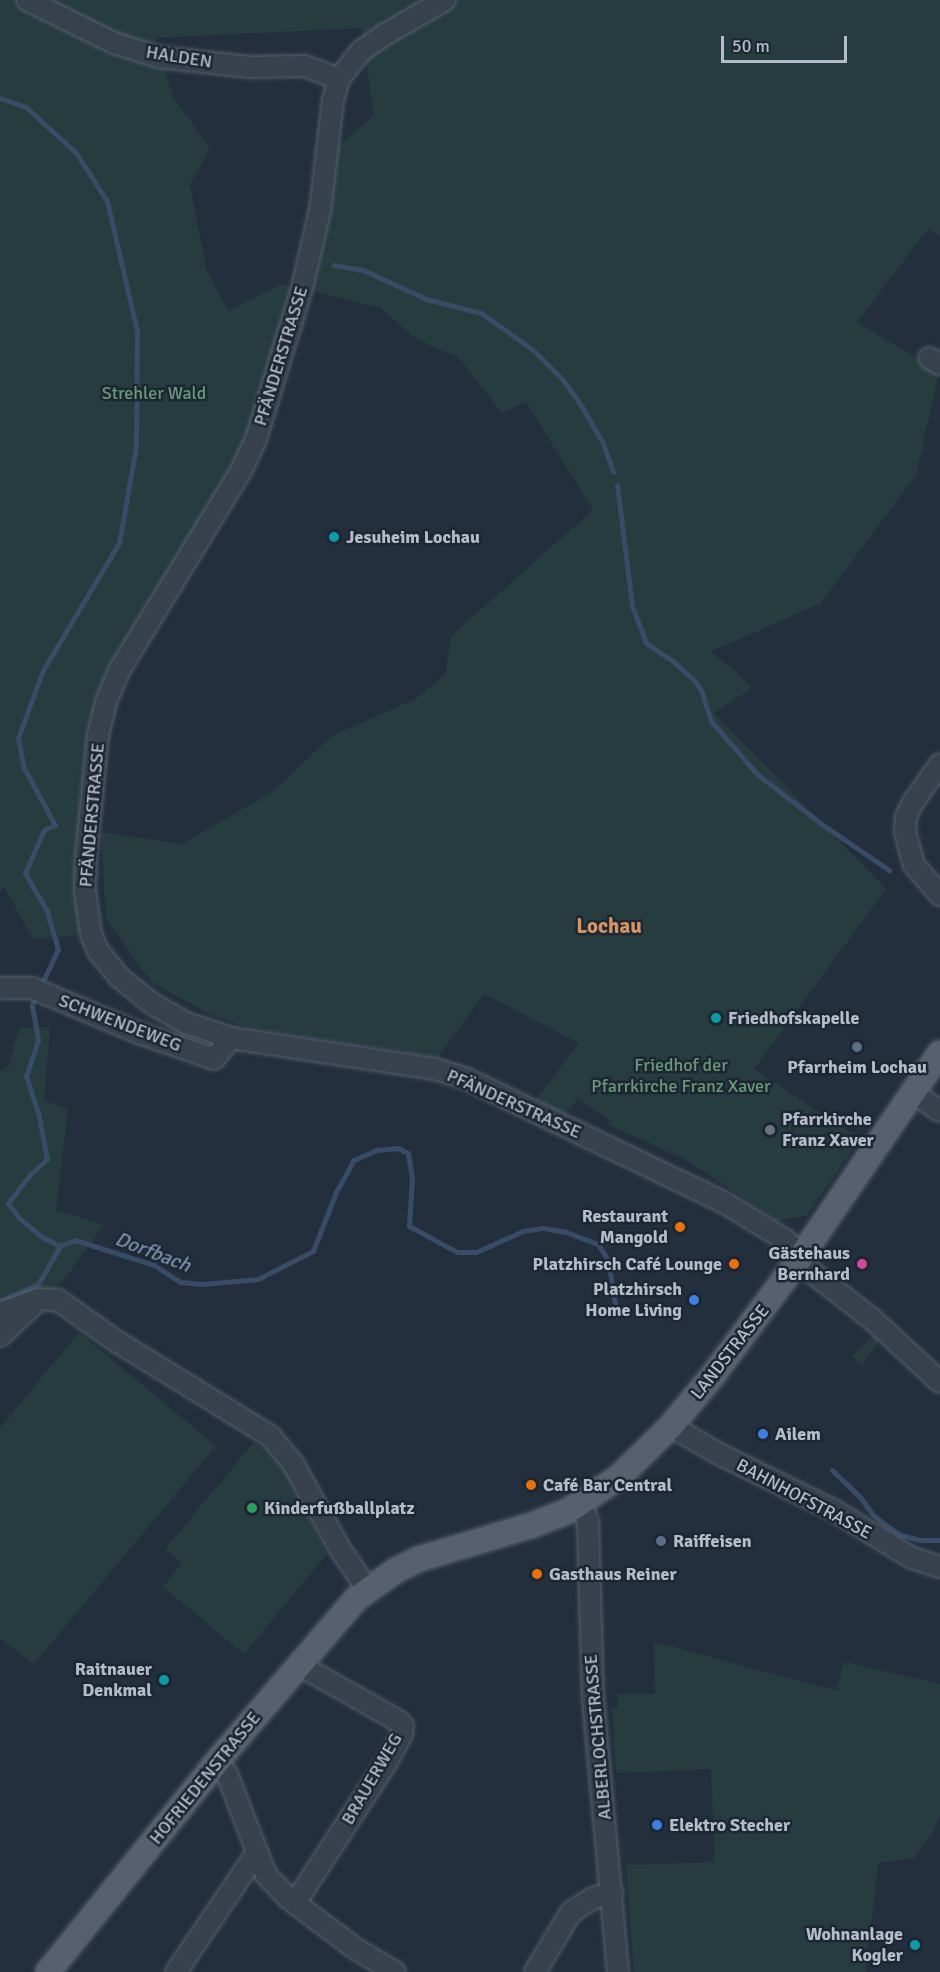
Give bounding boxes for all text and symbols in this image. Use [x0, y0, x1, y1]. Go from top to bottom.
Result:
scale bar [724, 24, 850, 62]
text: 50 m [732, 35, 770, 57]
street label: HALDEN [144, 41, 214, 73]
street label: PFÄNDERSTRASSE [250, 284, 312, 428]
park label: Strehler Wald [102, 382, 206, 404]
place label: Jesuheim Lochau [346, 526, 480, 548]
marker: Jesuheim Lochau [327, 530, 341, 544]
street label: PFÄNDERSTRASSE [75, 742, 109, 888]
district label: Lochau [576, 913, 642, 939]
street label: SCHWENDEWEG [56, 990, 184, 1056]
place label: Friedhofskapelle [728, 1007, 859, 1029]
marker: Friedhofskapelle [709, 1011, 723, 1025]
marker: Pfarrheim Lochau [850, 1040, 864, 1054]
park label: Friedhof der Pfarrkirche Franz Xaver [591, 1055, 771, 1098]
place label: Pfarrheim Lochau [787, 1056, 927, 1078]
street label: PFÄNDERSTRASSE [443, 1065, 585, 1143]
place label: Pfarrkirche Franz Xaver [782, 1109, 874, 1152]
marker: Pfarrkirche Franz Xaver [763, 1123, 777, 1137]
place label: Restaurant Mangold [582, 1206, 668, 1248]
marker: Restaurant Mangold [673, 1220, 687, 1234]
water label: Dorfbach [112, 1227, 194, 1277]
place label: Gästehaus Bernhard [769, 1243, 850, 1286]
place label: Platzhirsch Café Lounge [533, 1253, 722, 1275]
marker: Platzhirsch Café Lounge [727, 1257, 741, 1271]
marker: Gästehaus Bernhard [855, 1257, 869, 1271]
place label: Platzhirsch Home Living [585, 1279, 682, 1322]
marker: Platzhirsch Home Living [687, 1293, 701, 1307]
street label: LANDSTRASSE [686, 1300, 774, 1404]
place label: Ailem [775, 1423, 821, 1445]
marker: Ailem [756, 1427, 770, 1441]
street label: BAHNHOFSTRASSE [733, 1454, 875, 1544]
place label: Café Bar Central [543, 1474, 672, 1496]
marker: Café Bar Central [524, 1478, 538, 1492]
place label: Kinderfußballplatz [264, 1497, 415, 1519]
marker: Kinderfußballplatz [245, 1501, 259, 1515]
place label: Raiffeisen [673, 1530, 752, 1552]
marker: Raiffeisen [654, 1534, 668, 1548]
place label: Gasthaus Reiner [549, 1563, 677, 1585]
marker: Gasthaus Reiner [530, 1567, 544, 1581]
street label: ALBERLOCHSTRASSE [580, 1653, 616, 1821]
place label: Raitnauer Denkmal [75, 1659, 152, 1702]
marker: Raitnauer Denkmal [157, 1673, 171, 1687]
street label: HOFRIEDENSTRASSE [145, 1707, 265, 1849]
street label: BRAUERWEG [337, 1729, 407, 1829]
place label: Elektro Stecher [669, 1814, 790, 1836]
marker: Elektro Stecher [650, 1818, 664, 1832]
place label: Wohnanlage Kogler [806, 1924, 903, 1966]
marker: Wohnanlage Kogler [908, 1938, 922, 1952]

